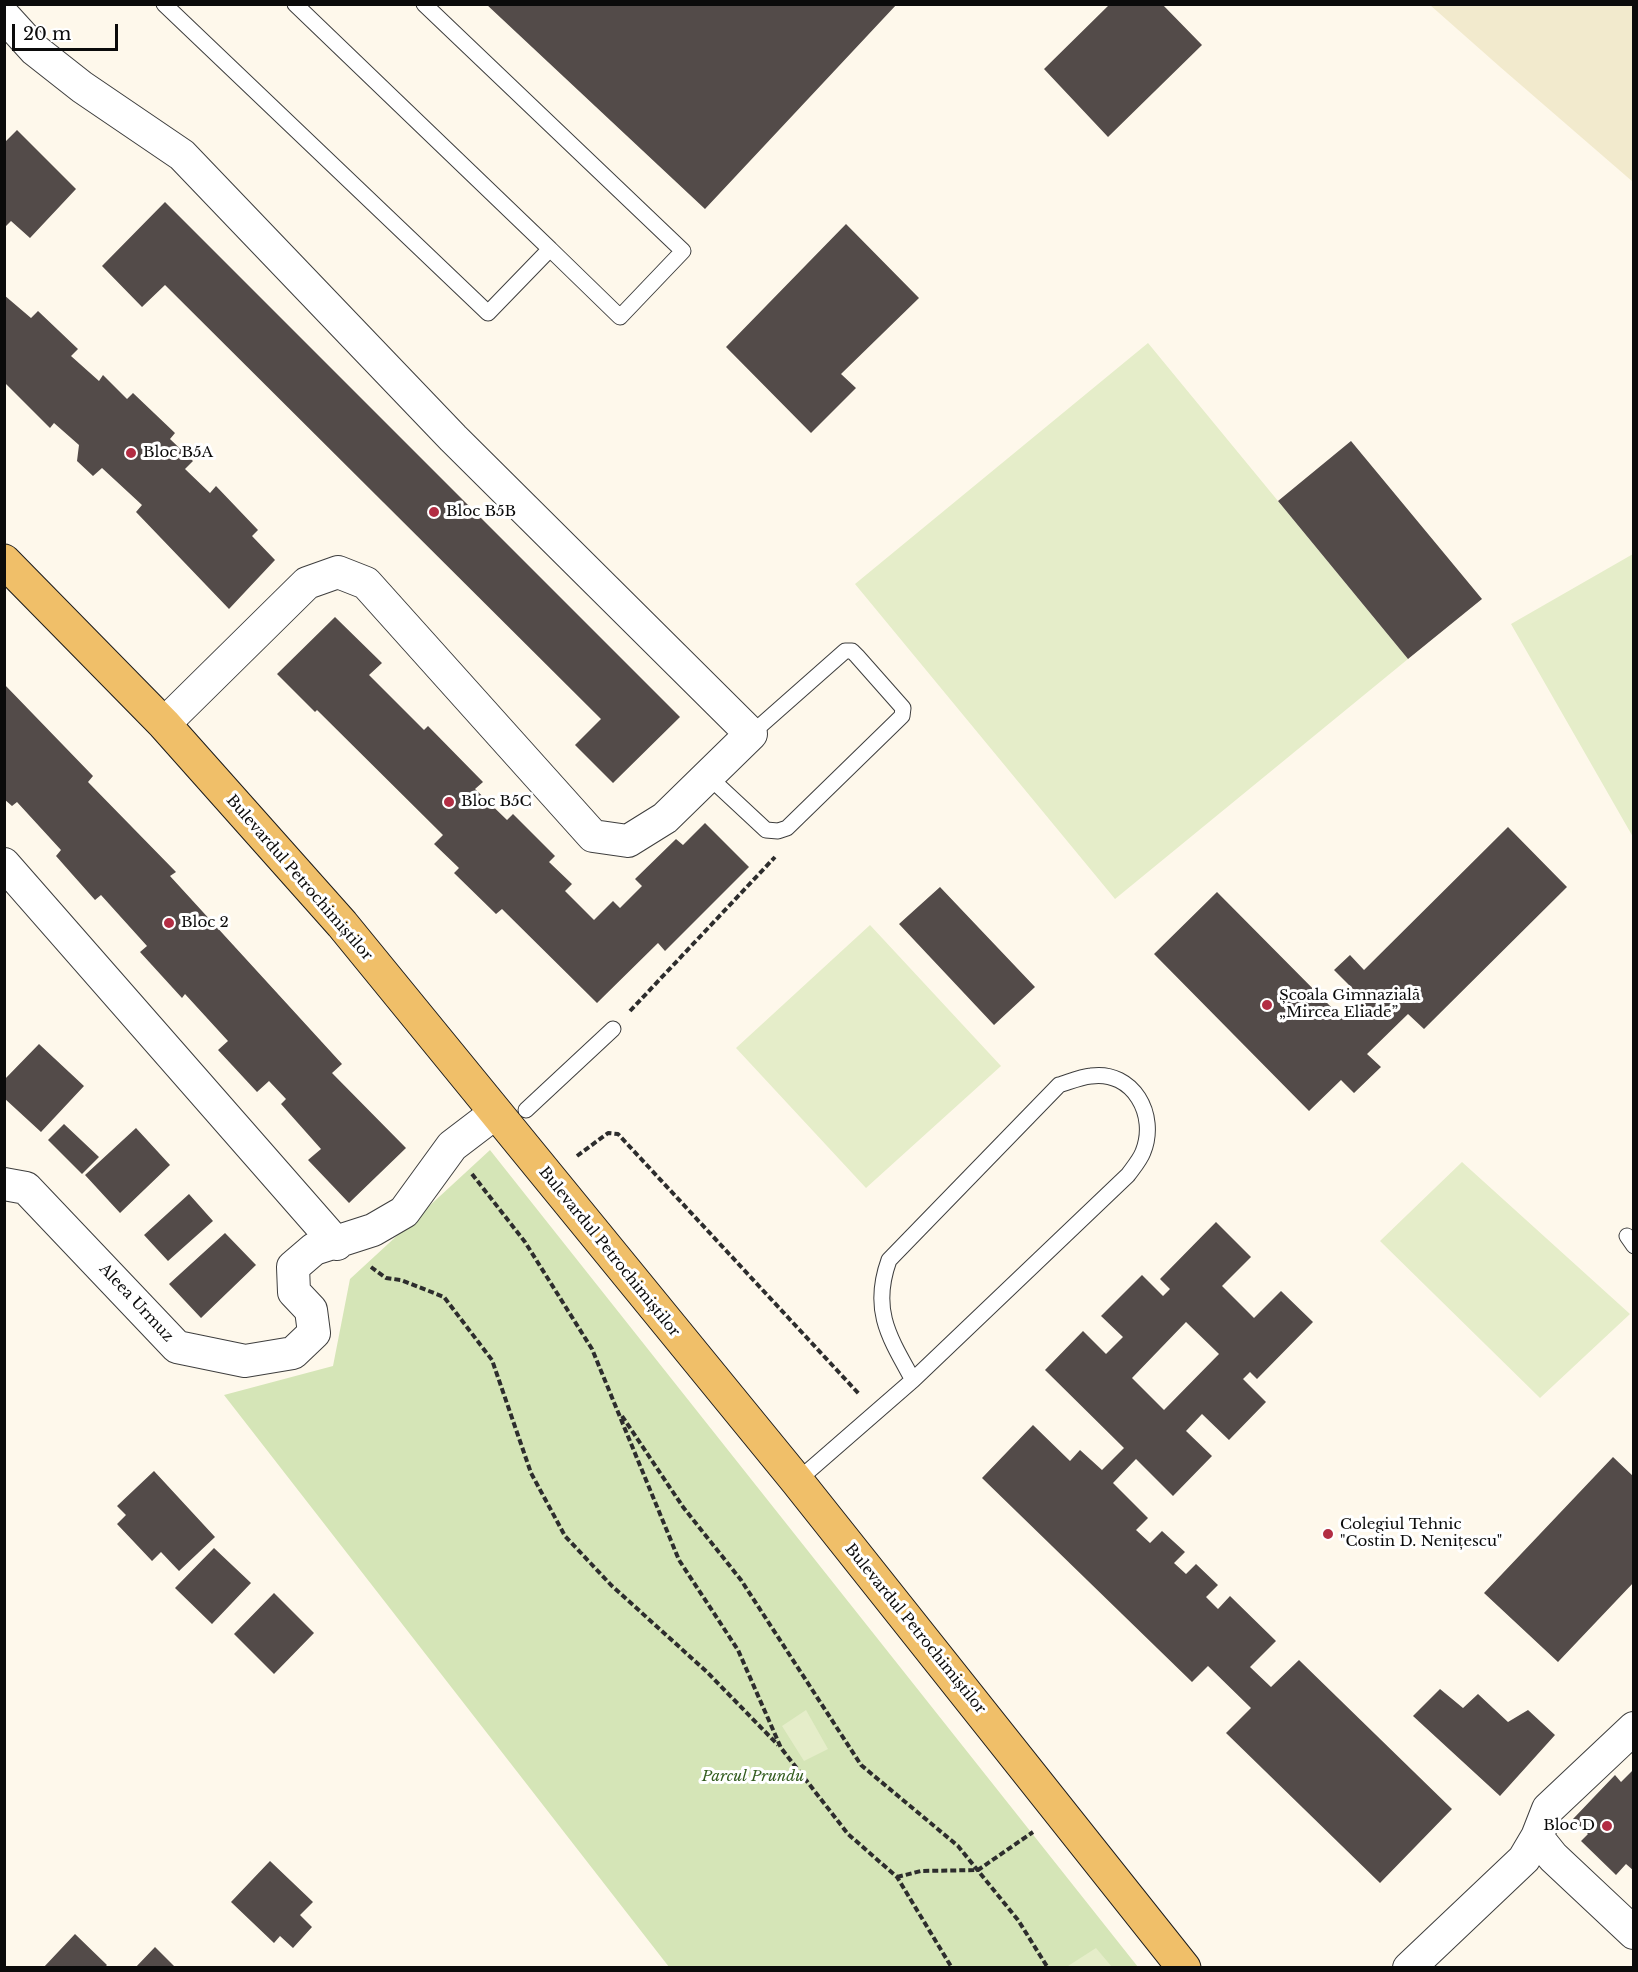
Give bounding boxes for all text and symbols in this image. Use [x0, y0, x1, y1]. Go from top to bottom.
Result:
scale bar [15, 12, 122, 50]
text: 20 m [23, 23, 71, 45]
place label: Bloc B5A [143, 444, 213, 462]
marker: Bloc B5A [124, 446, 138, 460]
place label: Bloc B5B [446, 503, 516, 521]
marker: Bloc B5B [427, 505, 441, 519]
street label: Bulevardul Petrochimiștilor [222, 792, 376, 964]
place label: Bloc B5C [461, 793, 532, 811]
marker: Bloc B5C [442, 795, 456, 809]
place label: Bloc 2 [181, 914, 229, 932]
marker: Bloc 2 [162, 916, 176, 930]
place label: Școala Gimnazială „Mircea Eliade” [1279, 987, 1420, 1022]
marker: Școala Gimnazială „Mircea Eliade” [1260, 998, 1274, 1012]
street label: Bulevardul Petrochimiștilor [535, 1163, 683, 1341]
street label: Aleea Urmuz [95, 1260, 177, 1346]
place label: Colegiul Tehnic "Costin D. Nenițescu" [1340, 1516, 1502, 1551]
marker: Colegiul Tehnic "Costin D. Nenițescu" [1321, 1527, 1335, 1541]
street label: Bulevardul Petrochimiștilor [841, 1540, 989, 1718]
park label: Parcul Prundu [702, 1768, 804, 1786]
place label: Bloc D [1543, 1817, 1595, 1835]
marker: Bloc D [1600, 1819, 1614, 1833]

